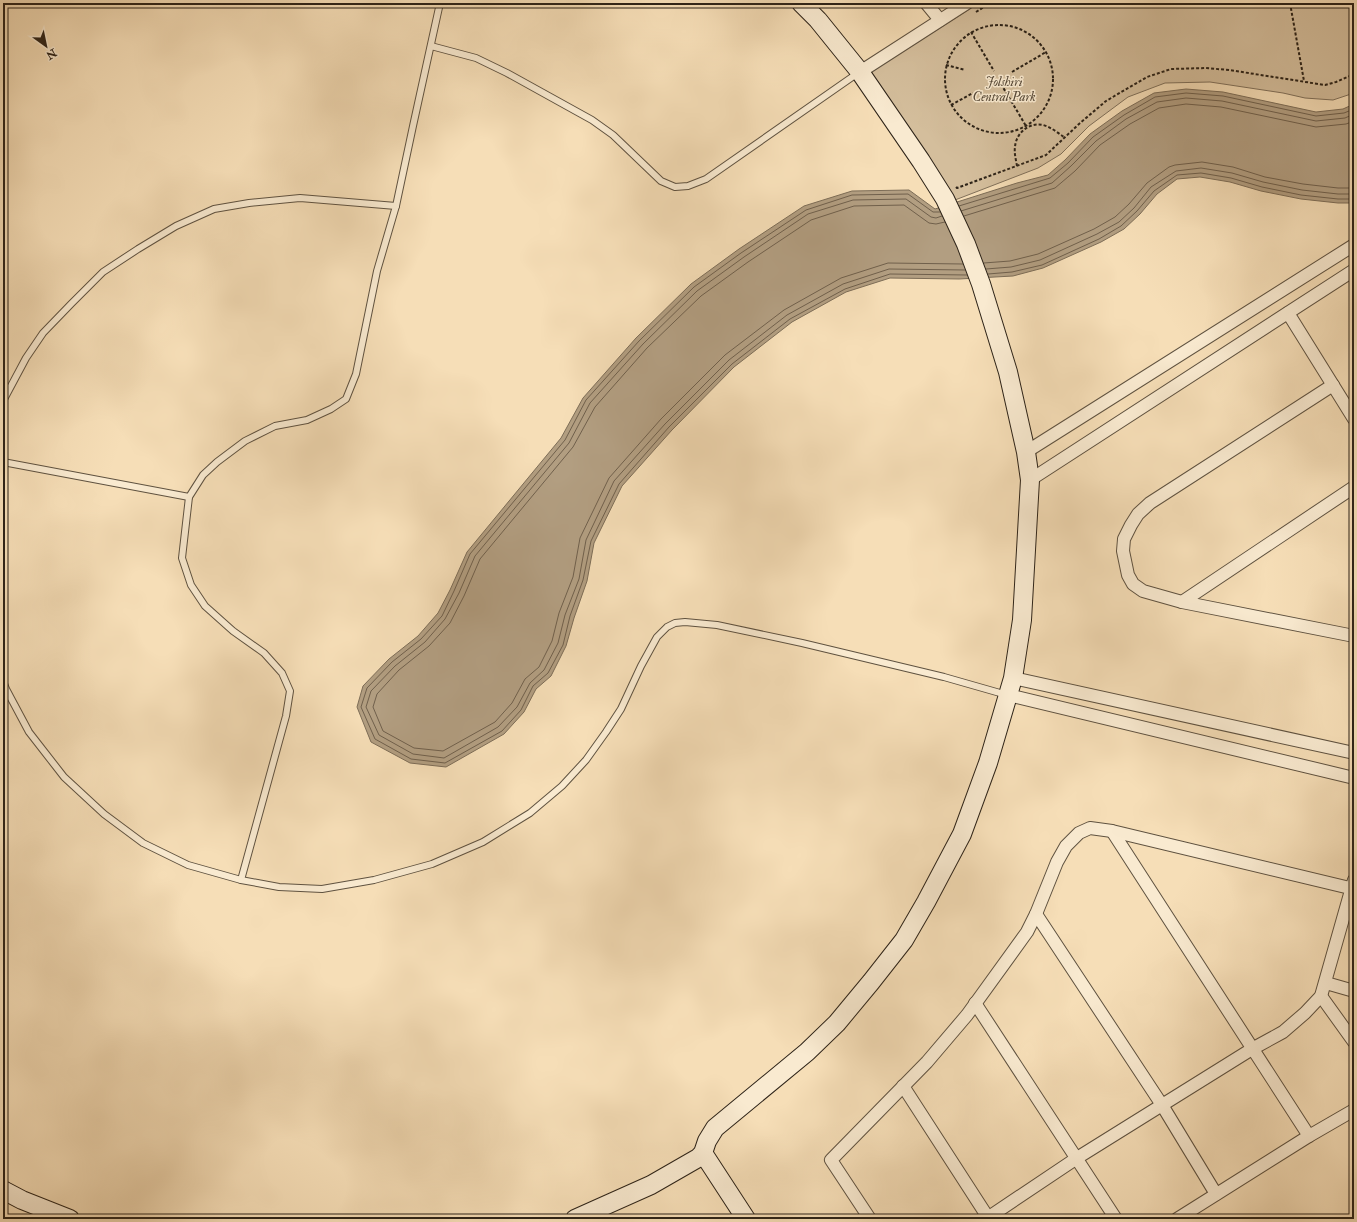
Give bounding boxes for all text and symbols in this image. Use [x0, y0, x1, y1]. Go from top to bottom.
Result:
north arrow [26, 26, 66, 66]
text: N [43, 45, 60, 63]
park label: Jolshiri Central Park [972, 74, 1036, 105]

